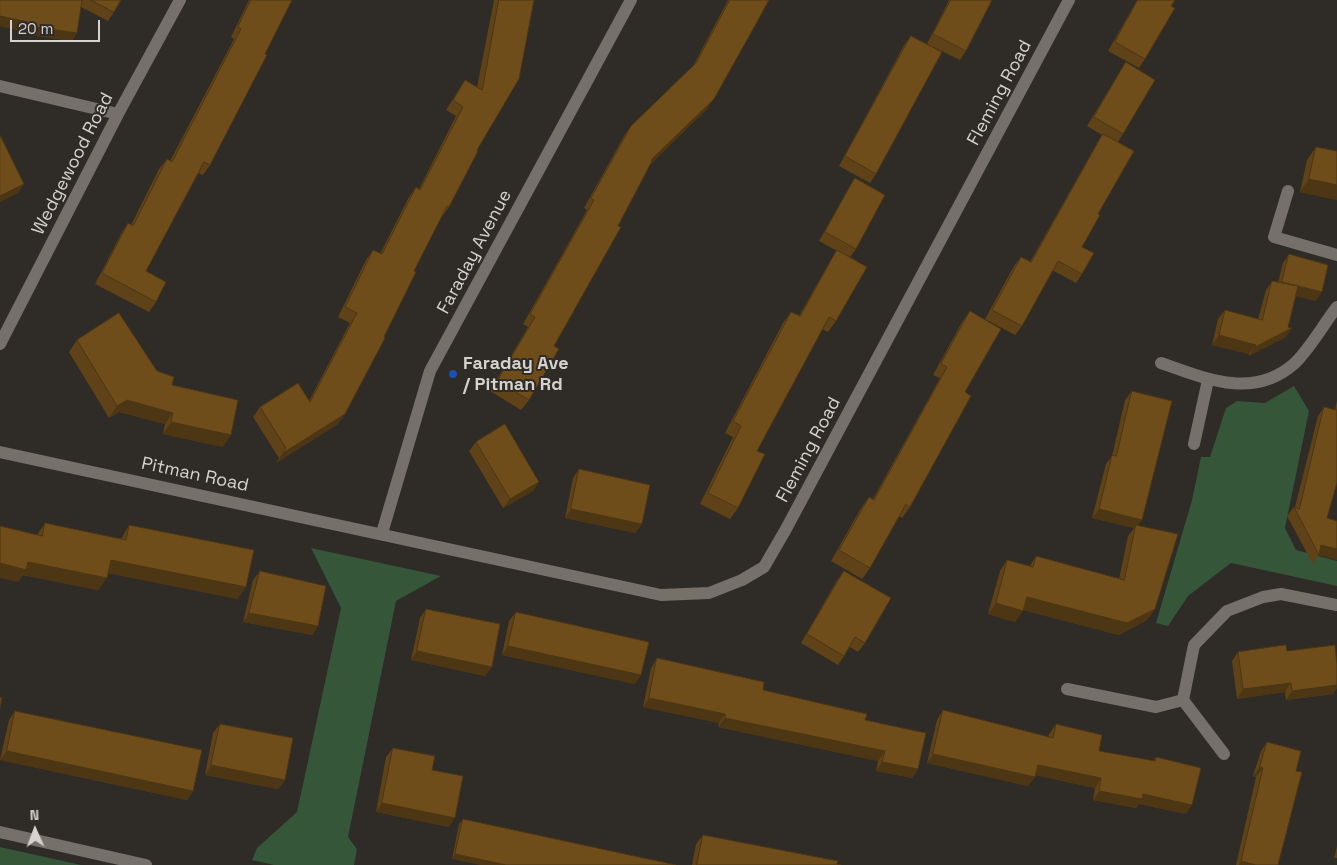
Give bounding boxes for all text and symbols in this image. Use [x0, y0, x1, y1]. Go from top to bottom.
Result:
scale bar [12, 10, 102, 42]
text: 20 m [18, 19, 53, 38]
street label: Fleming Road [963, 37, 1037, 149]
street label: Wedgewood Road [28, 89, 118, 239]
street label: Faraday Avenue [433, 186, 517, 318]
place label: Faraday Ave / Pitman Rd [463, 353, 569, 396]
marker: Faraday Ave / Pitman Rd [447, 368, 459, 380]
street label: Fleming Road [772, 394, 846, 506]
street label: Pitman Road [139, 453, 251, 497]
north arrow [10, 805, 60, 855]
text: N [29, 806, 39, 824]

